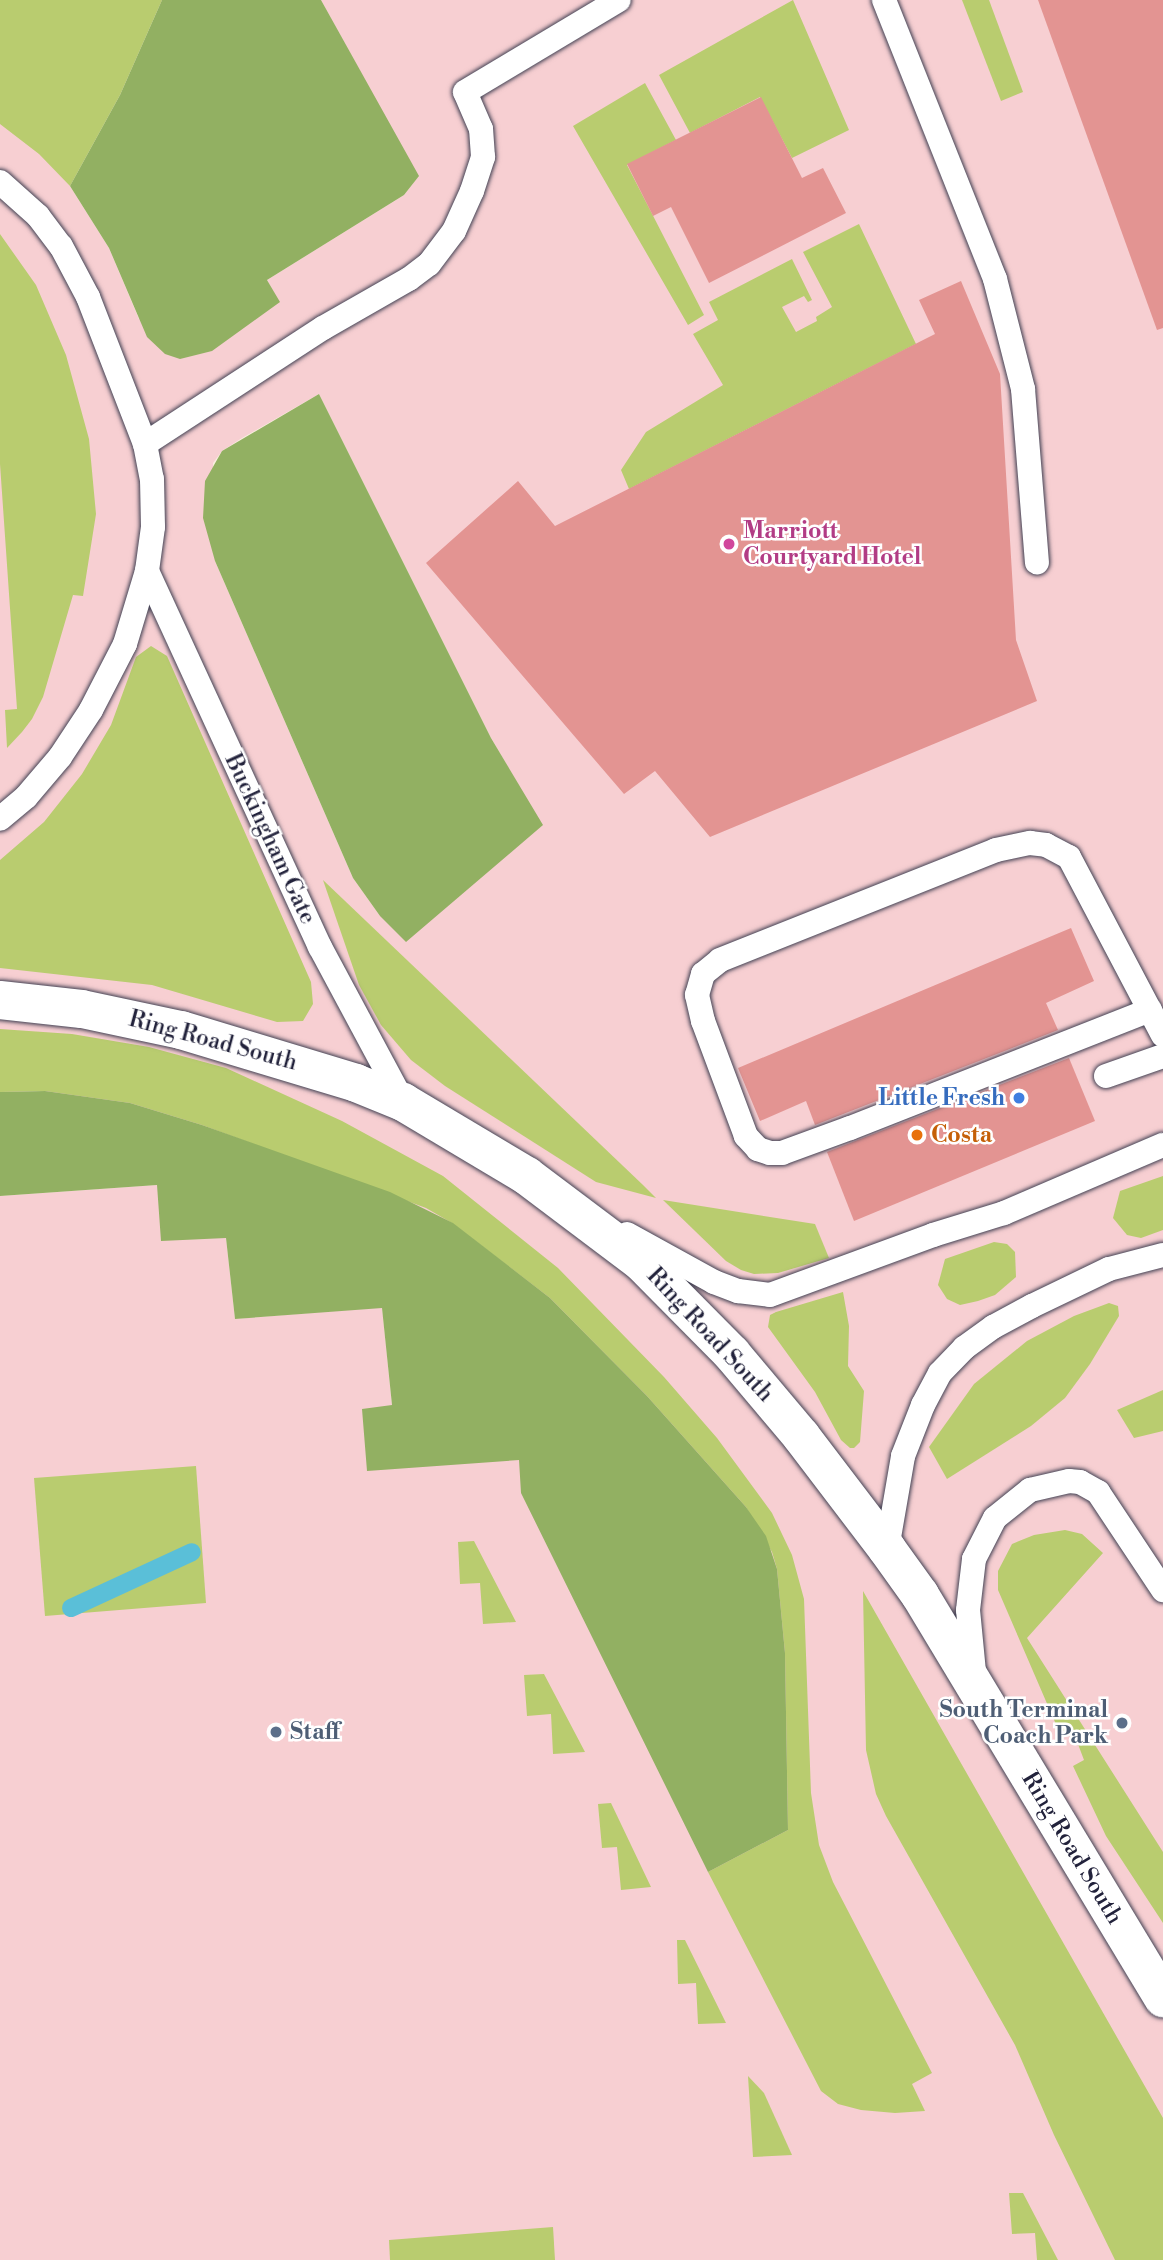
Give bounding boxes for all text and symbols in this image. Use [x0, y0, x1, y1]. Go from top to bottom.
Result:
place label: Marriott Courtyard Hotel [743, 517, 921, 571]
marker: Marriott Courtyard Hotel [721, 536, 737, 552]
street label: Buckingham Gate [219, 750, 321, 928]
street label: Ring Road South [126, 1005, 300, 1077]
place label: Little Fresh [878, 1084, 1005, 1112]
marker: Little Fresh [1011, 1090, 1027, 1106]
place label: Costa [931, 1121, 992, 1149]
marker: Costa [909, 1127, 925, 1143]
street label: Ring Road South [641, 1262, 779, 1408]
place label: South Terminal Coach Park [939, 1696, 1108, 1750]
marker: South Terminal Coach Park [1114, 1715, 1130, 1731]
place label: Staff [290, 1718, 340, 1746]
marker: Staff [268, 1724, 284, 1740]
street label: Ring Road South [1016, 1767, 1128, 1929]

